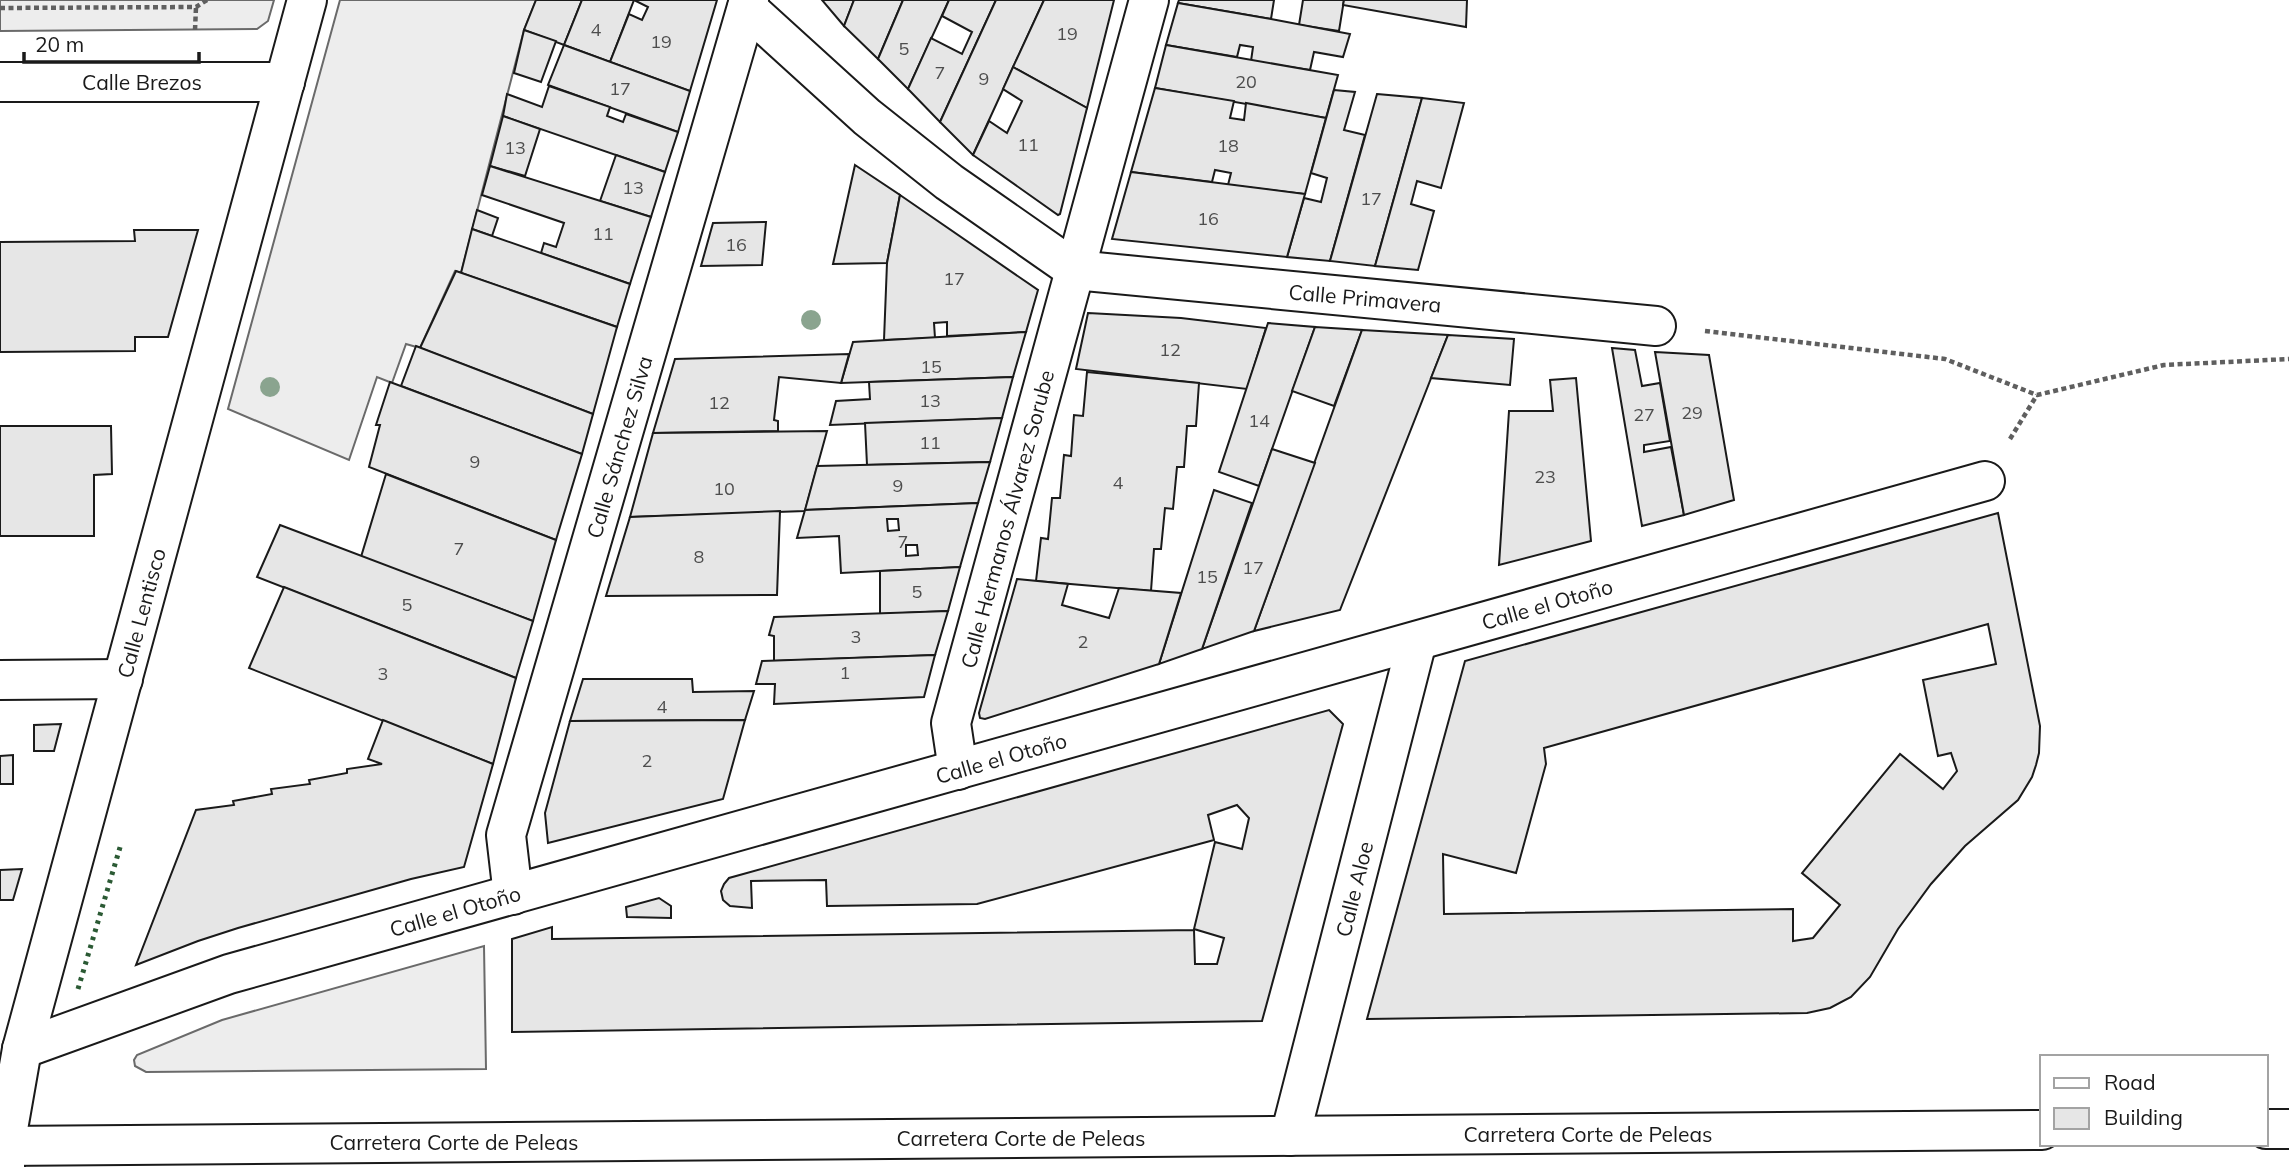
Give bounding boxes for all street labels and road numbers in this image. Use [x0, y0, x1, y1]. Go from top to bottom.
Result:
street label: Calle Brezos [82, 69, 202, 95]
street label: Calle Primavera [1288, 278, 1442, 318]
street label: Calle Sánchez Silva [581, 353, 657, 541]
street label: Calle Hermanos Álvarez Sorube [955, 367, 1059, 671]
street label: Calle Lentisco [111, 545, 171, 681]
street label: Calle el Otoño [1478, 573, 1616, 635]
street label: Calle el Otoño [932, 727, 1070, 789]
street label: Calle Aloe [1330, 839, 1378, 939]
street label: Calle el Otoño [386, 880, 524, 942]
street label: Carretera Corte de Peleas [1464, 1121, 1712, 1147]
street label: Carretera Corte de Peleas [897, 1125, 1145, 1151]
street label: Carretera Corte de Peleas [330, 1129, 578, 1155]

